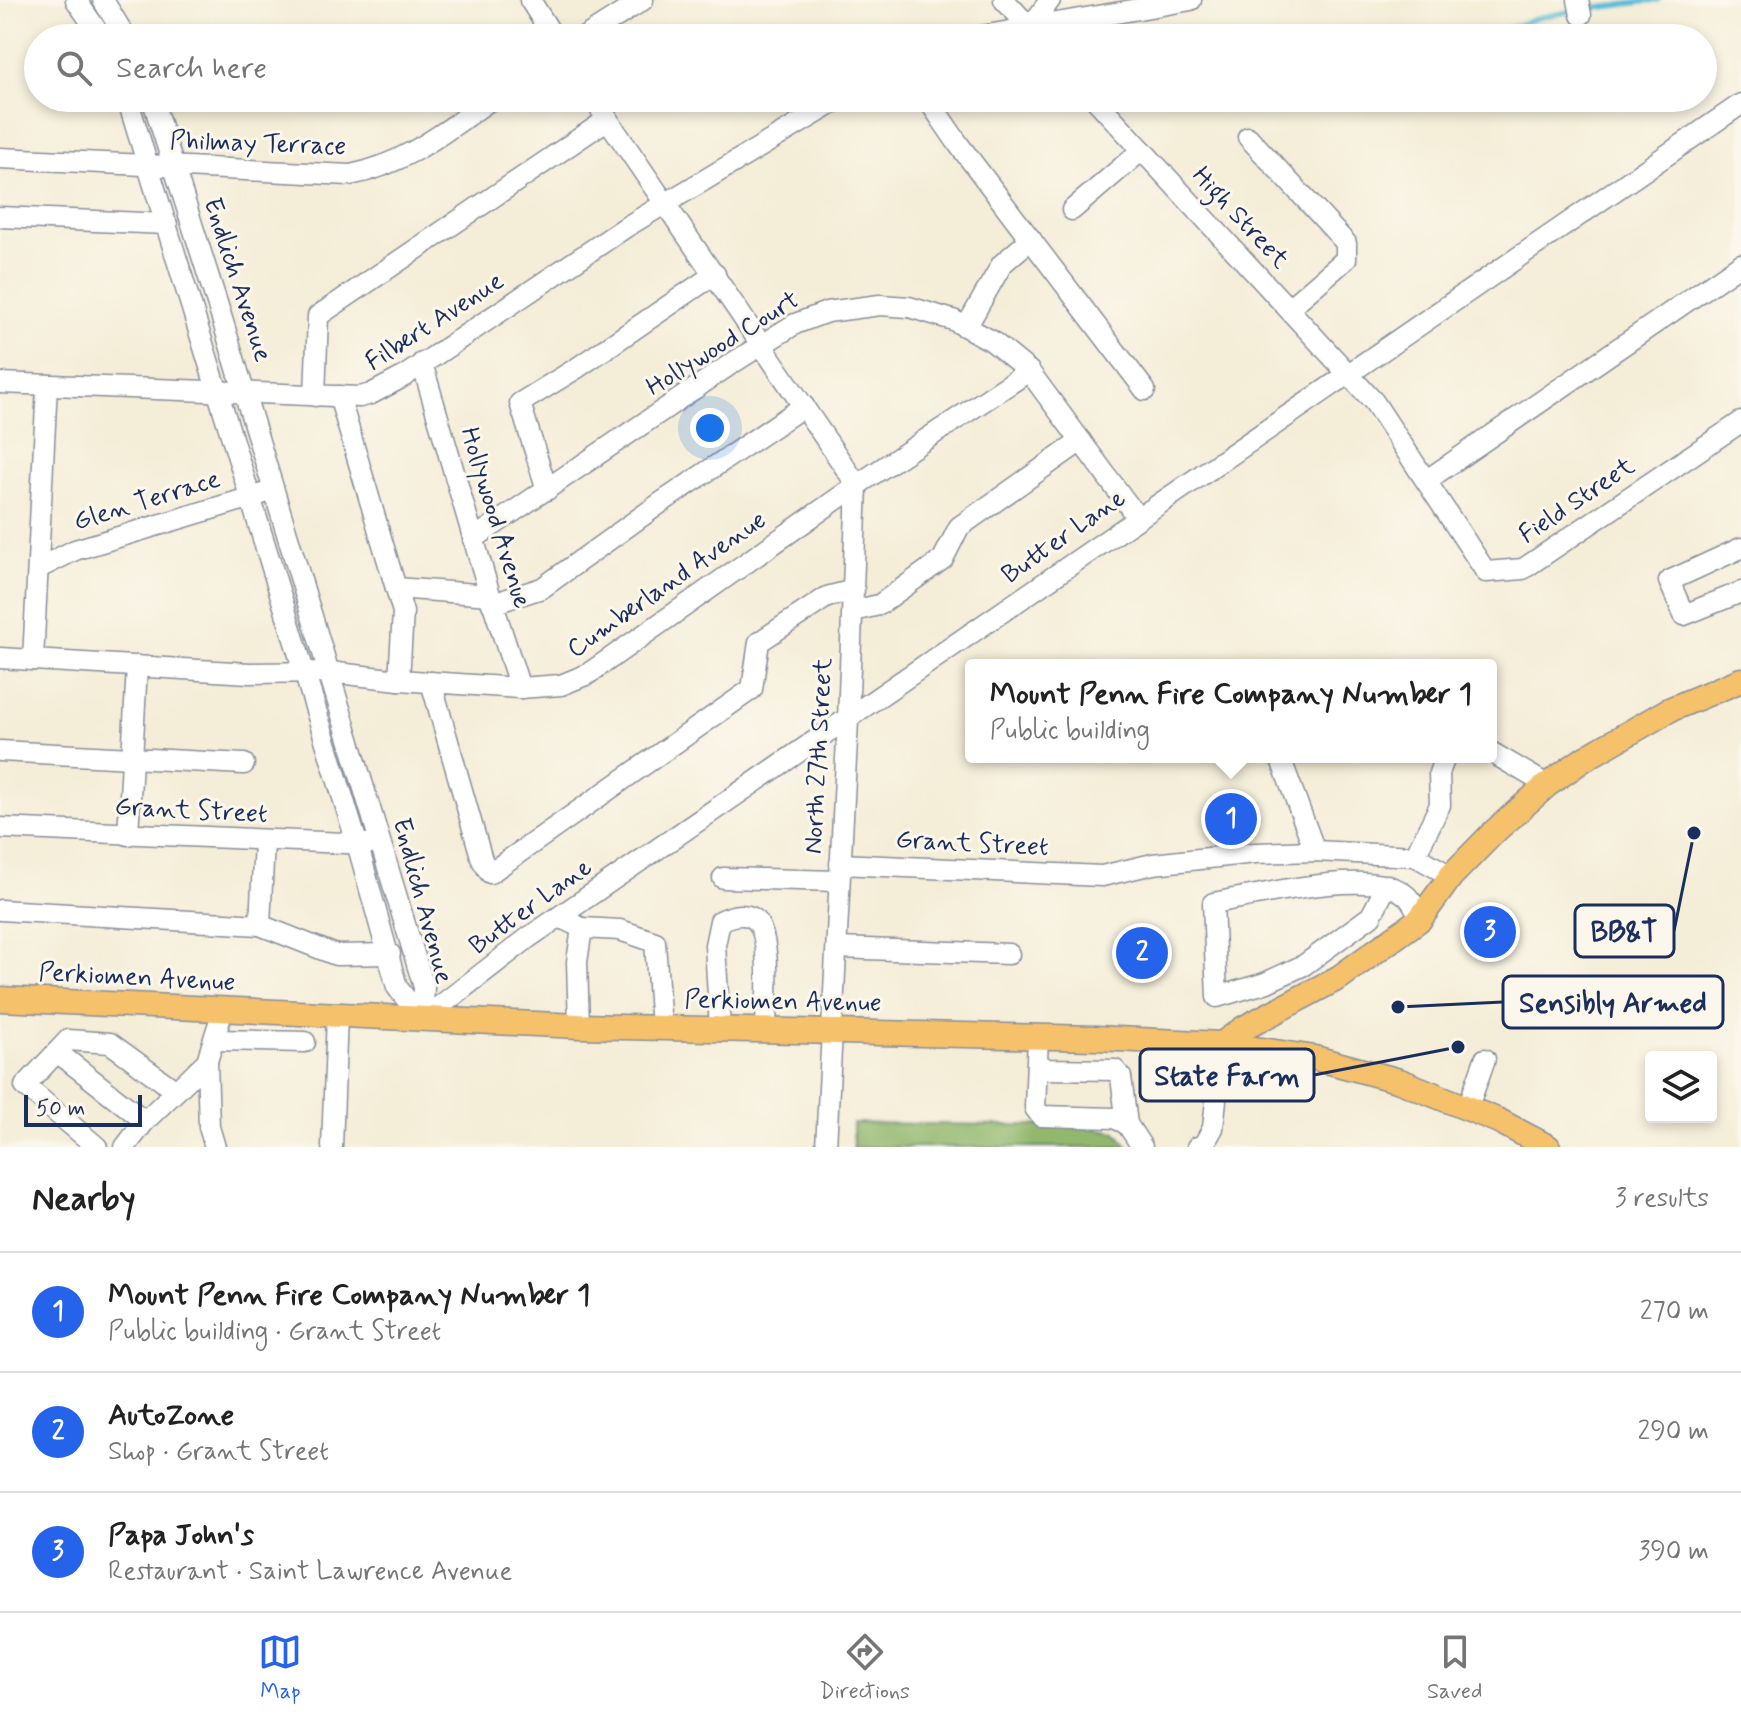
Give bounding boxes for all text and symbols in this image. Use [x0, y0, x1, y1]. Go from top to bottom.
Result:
search box [24, 24, 1717, 112]
icon: search [52, 46, 96, 90]
text: Search here [116, 49, 267, 88]
street label: Philmay Terrace [169, 124, 347, 164]
street label: High Street [1182, 160, 1296, 279]
street label: Endlich Avenue [194, 194, 280, 367]
street label: Filbert Avenue [359, 264, 511, 379]
street label: Hollywood Court [640, 283, 806, 405]
your location [690, 408, 730, 448]
street label: Hollywood Avenue [451, 423, 539, 613]
street label: Field Street [1513, 450, 1641, 552]
street label: Glen Terrace [70, 463, 225, 539]
street label: Butter Lane [995, 482, 1133, 592]
street label: Cumberland Avenue [561, 504, 773, 666]
street label: North 27th Street [797, 657, 841, 855]
popup [965, 659, 1497, 763]
text: Mount Penn Fire Company Number 1 [990, 675, 1472, 714]
text: Public building [990, 714, 1150, 748]
pin: 1 [1205, 789, 1257, 849]
street label: Grant Street [114, 790, 268, 832]
street label: Endlich Avenue [384, 814, 461, 988]
street label: Grant Street [895, 823, 1049, 865]
street label: Butter Lane [463, 851, 599, 963]
pin: 3 [1464, 902, 1516, 962]
callout: BB&T [1575, 905, 1674, 957]
text: BB&T [1590, 915, 1658, 952]
pin: 2 [1116, 923, 1168, 983]
street label: Perkiomen Avenue [38, 956, 236, 1000]
callout: Sensibly Armed [1503, 976, 1723, 1028]
street label: Perkiomen Avenue [684, 983, 882, 1021]
text: Sensibly Armed [1519, 986, 1707, 1023]
callout: State Farm [1140, 1049, 1314, 1101]
map controls [1645, 1051, 1717, 1123]
button: layers [1645, 1051, 1717, 1123]
text: State Farm [1154, 1059, 1300, 1096]
scale bar [24, 1091, 142, 1127]
text: 50 m [36, 1095, 85, 1123]
text: Nearby [32, 1177, 136, 1222]
text: 3 results [1615, 1182, 1709, 1216]
text: Mount Penn Fire Company Number 1 [108, 1276, 590, 1315]
text: 1 [52, 1295, 64, 1329]
text: 270 m [1640, 1295, 1709, 1329]
text: Public building · Grant Street [108, 1315, 441, 1349]
text: AutoZone [108, 1396, 234, 1435]
text: 2 [52, 1415, 64, 1449]
text: 290 m [1637, 1415, 1709, 1449]
text: Shop · Grant Street [108, 1435, 329, 1469]
text: Papa John's [108, 1516, 254, 1555]
text: 3 [52, 1535, 64, 1569]
text: 390 m [1638, 1535, 1709, 1569]
text: Restaurant · Saint Lawrence Avenue [108, 1555, 512, 1589]
tab: Map [258, 1630, 302, 1706]
tab: Directions [819, 1630, 910, 1706]
tab: Saved [1427, 1630, 1482, 1706]

